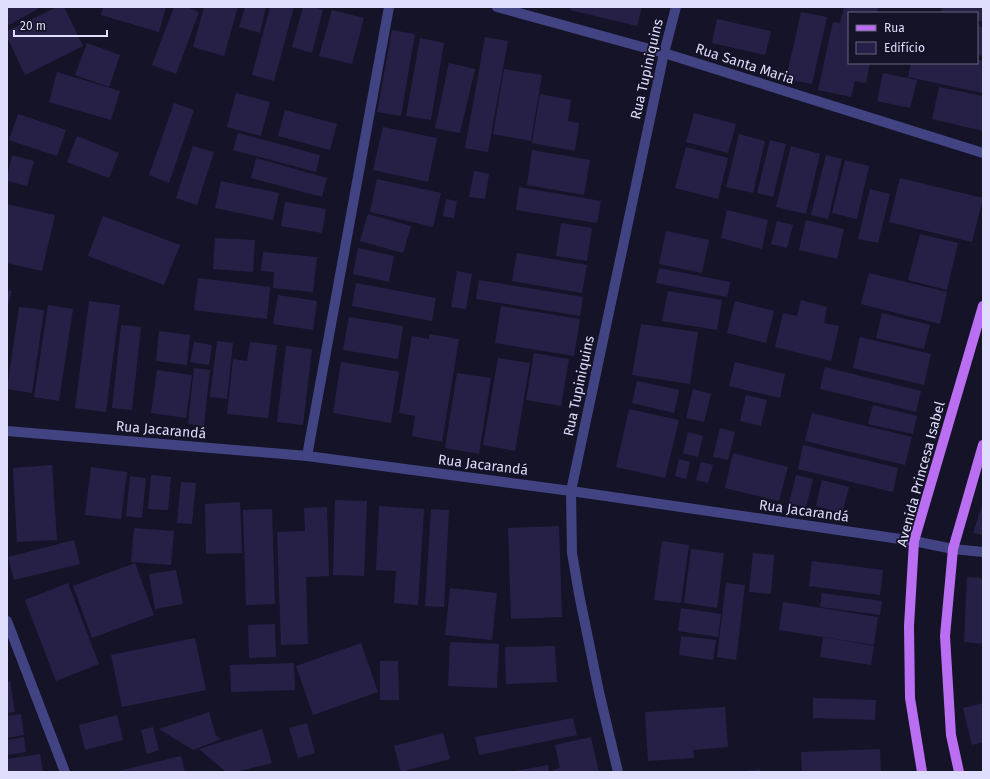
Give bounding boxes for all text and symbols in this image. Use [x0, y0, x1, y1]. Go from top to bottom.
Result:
scale bar [14, 12, 107, 38]
legend [848, 12, 978, 64]
street label: Rua Tupiniquins [627, 17, 667, 121]
text: 20 m [20, 19, 46, 33]
text: Rua [884, 21, 905, 35]
street label: Rua Santa Maria [693, 40, 797, 88]
text: Edifício [884, 41, 925, 55]
street label: Rua Tupiniquins [560, 334, 598, 438]
street label: Avenida Princesa Isabel [893, 399, 949, 549]
street label: Rua Jacarandá [115, 418, 207, 442]
street label: Rua Jacarandá [437, 451, 529, 479]
street label: Rua Jacarandá [758, 496, 850, 526]

